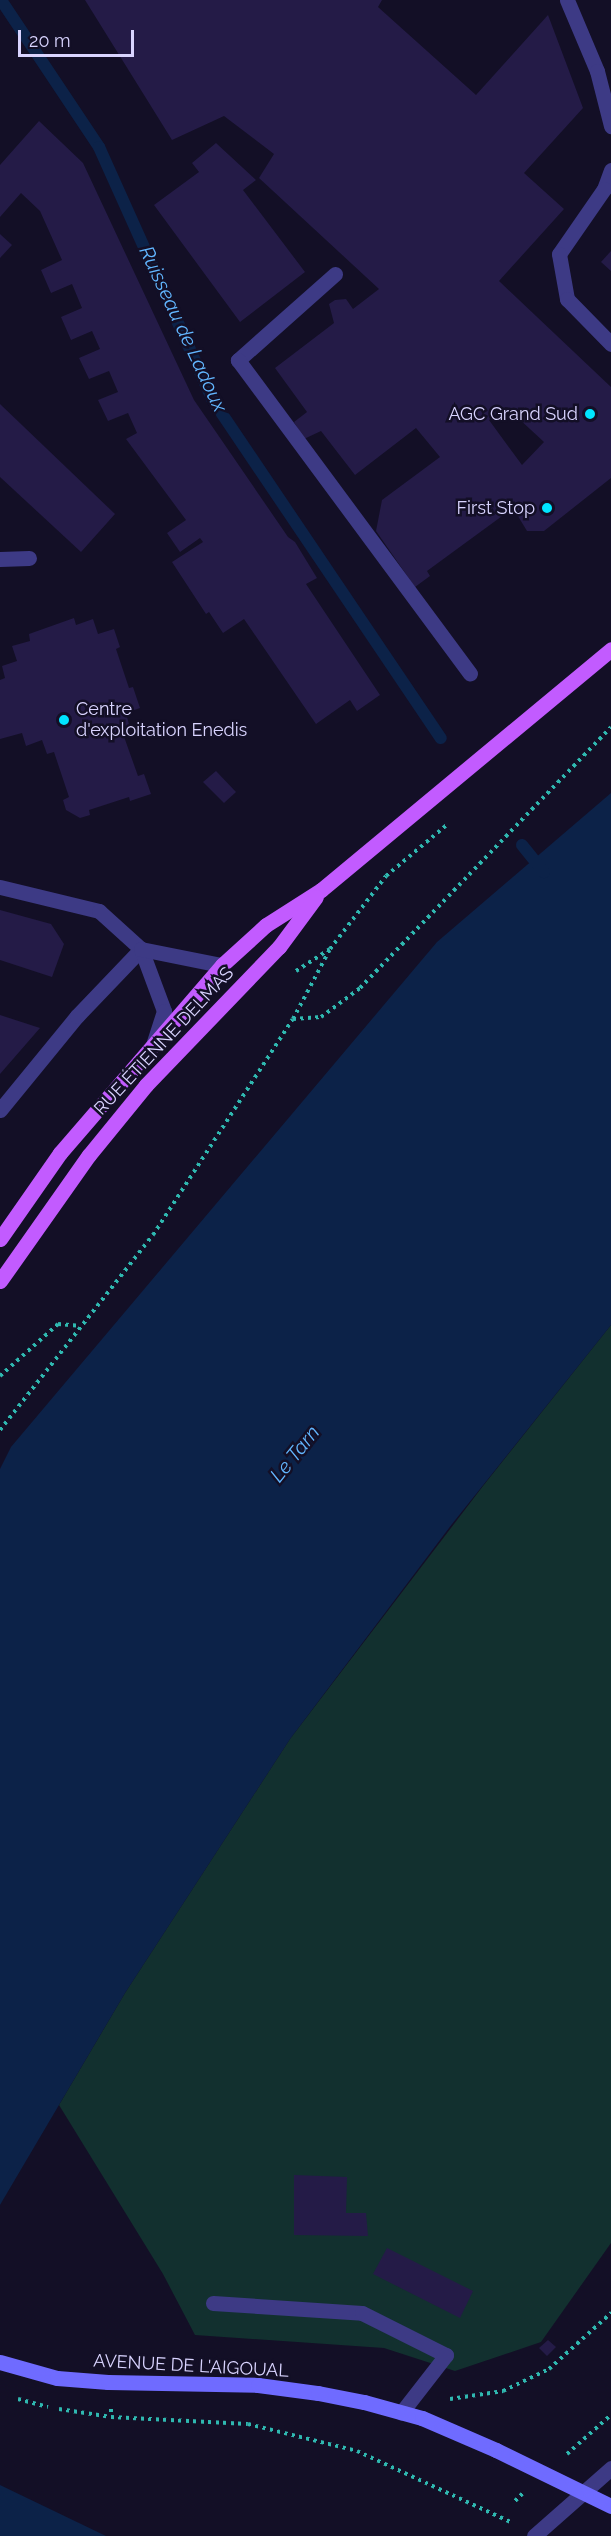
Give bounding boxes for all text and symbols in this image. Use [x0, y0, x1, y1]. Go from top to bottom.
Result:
scale bar [21, 18, 136, 56]
text: 20 m [29, 30, 71, 51]
water label: Ruisseau de Ladoux [134, 242, 232, 416]
place label: AGC Grand Sud [448, 403, 578, 425]
marker: AGC Grand Sud [583, 407, 597, 421]
place label: First Stop [456, 497, 535, 519]
marker: First Stop [540, 501, 554, 515]
place label: Centre d'exploitation Enedis [76, 699, 247, 742]
marker: Centre d'exploitation Enedis [57, 713, 71, 727]
street label: RUE ÉTIENNE DELMAS [90, 962, 238, 1120]
water label: Le Tarn [265, 1421, 325, 1487]
street label: AVENUE DE L'AIGOUAL [93, 2350, 289, 2382]

